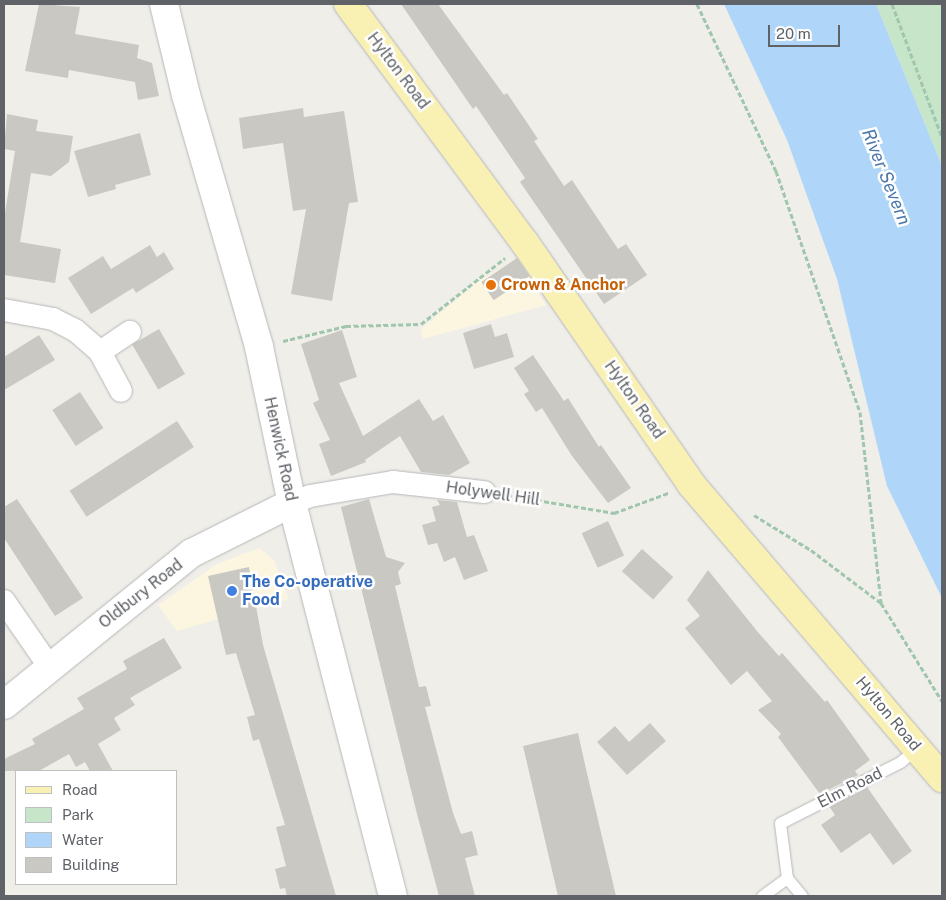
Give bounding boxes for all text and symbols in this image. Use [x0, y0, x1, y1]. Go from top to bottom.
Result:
scale bar [771, 15, 844, 47]
text: 20 m [776, 25, 811, 42]
street label: Hylton Road [363, 29, 433, 113]
water label: River Severn [857, 126, 915, 228]
place label: Crown & Anchor [501, 275, 625, 295]
marker: Crown & Anchor [485, 279, 497, 291]
street label: Hylton Road [600, 357, 668, 443]
street label: Henwick Road [260, 395, 300, 503]
street label: Holywell Hill [445, 478, 541, 510]
street label: Oldbury Road [95, 555, 187, 633]
place label: The Co-operative Food [242, 572, 373, 610]
marker: The Co-operative Food [226, 585, 238, 597]
street label: Hylton Road [851, 673, 925, 755]
street label: Elm Road [814, 764, 886, 812]
legend [15, 770, 178, 885]
text: Road [62, 781, 98, 798]
text: Park [62, 806, 94, 823]
text: Water [62, 831, 104, 848]
text: Building [62, 856, 120, 873]

